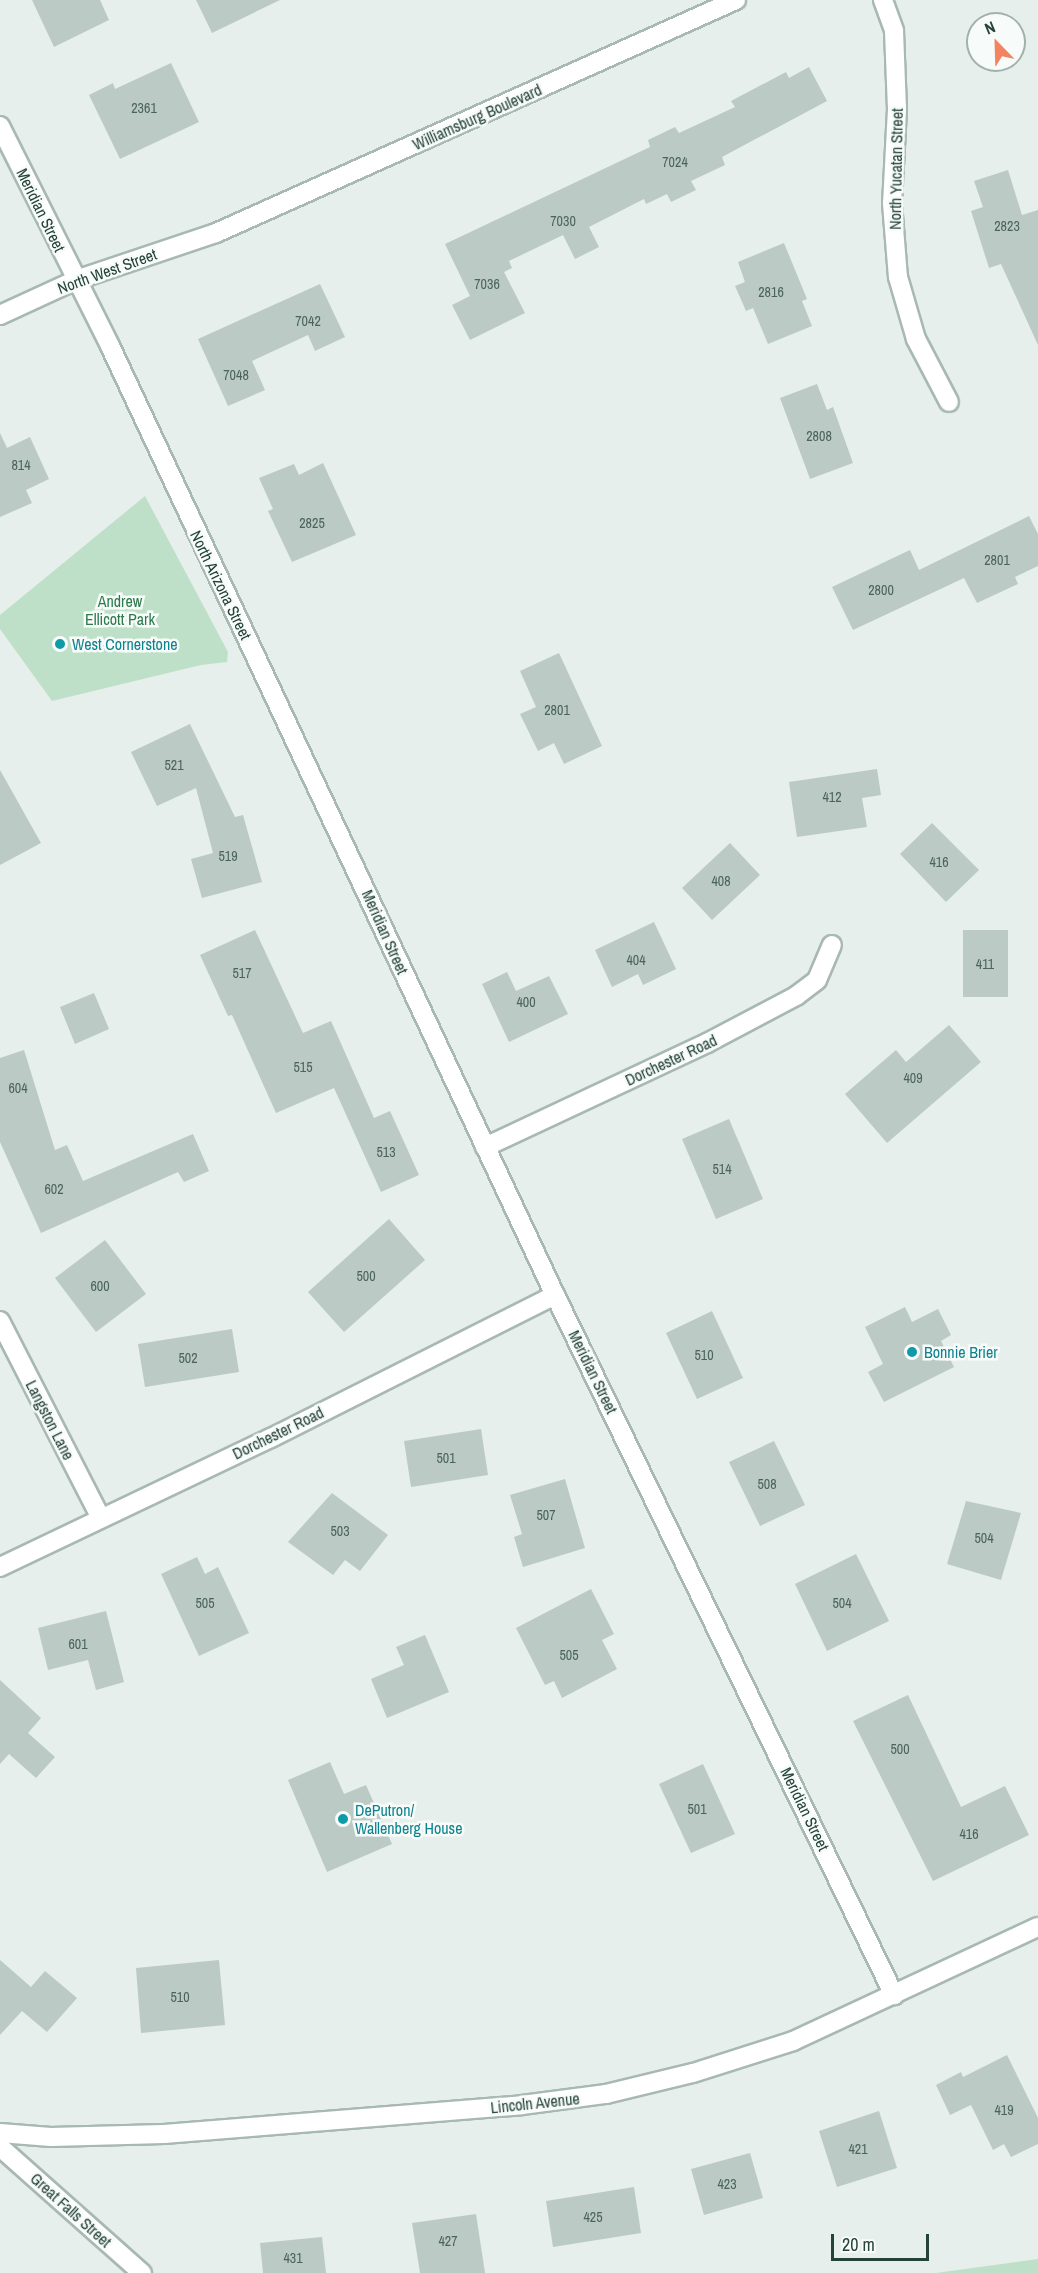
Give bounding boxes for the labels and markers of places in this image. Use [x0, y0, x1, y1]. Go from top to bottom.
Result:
place label: West Cornerstone [72, 634, 178, 654]
marker: West Cornerstone [53, 637, 67, 651]
place label: Bonnie Brier [924, 1342, 998, 1362]
marker: Bonnie Brier [905, 1345, 919, 1359]
place label: DePutron/ Wallenberg House [355, 1800, 462, 1838]
marker: DePutron/ Wallenberg House [336, 1812, 350, 1826]

